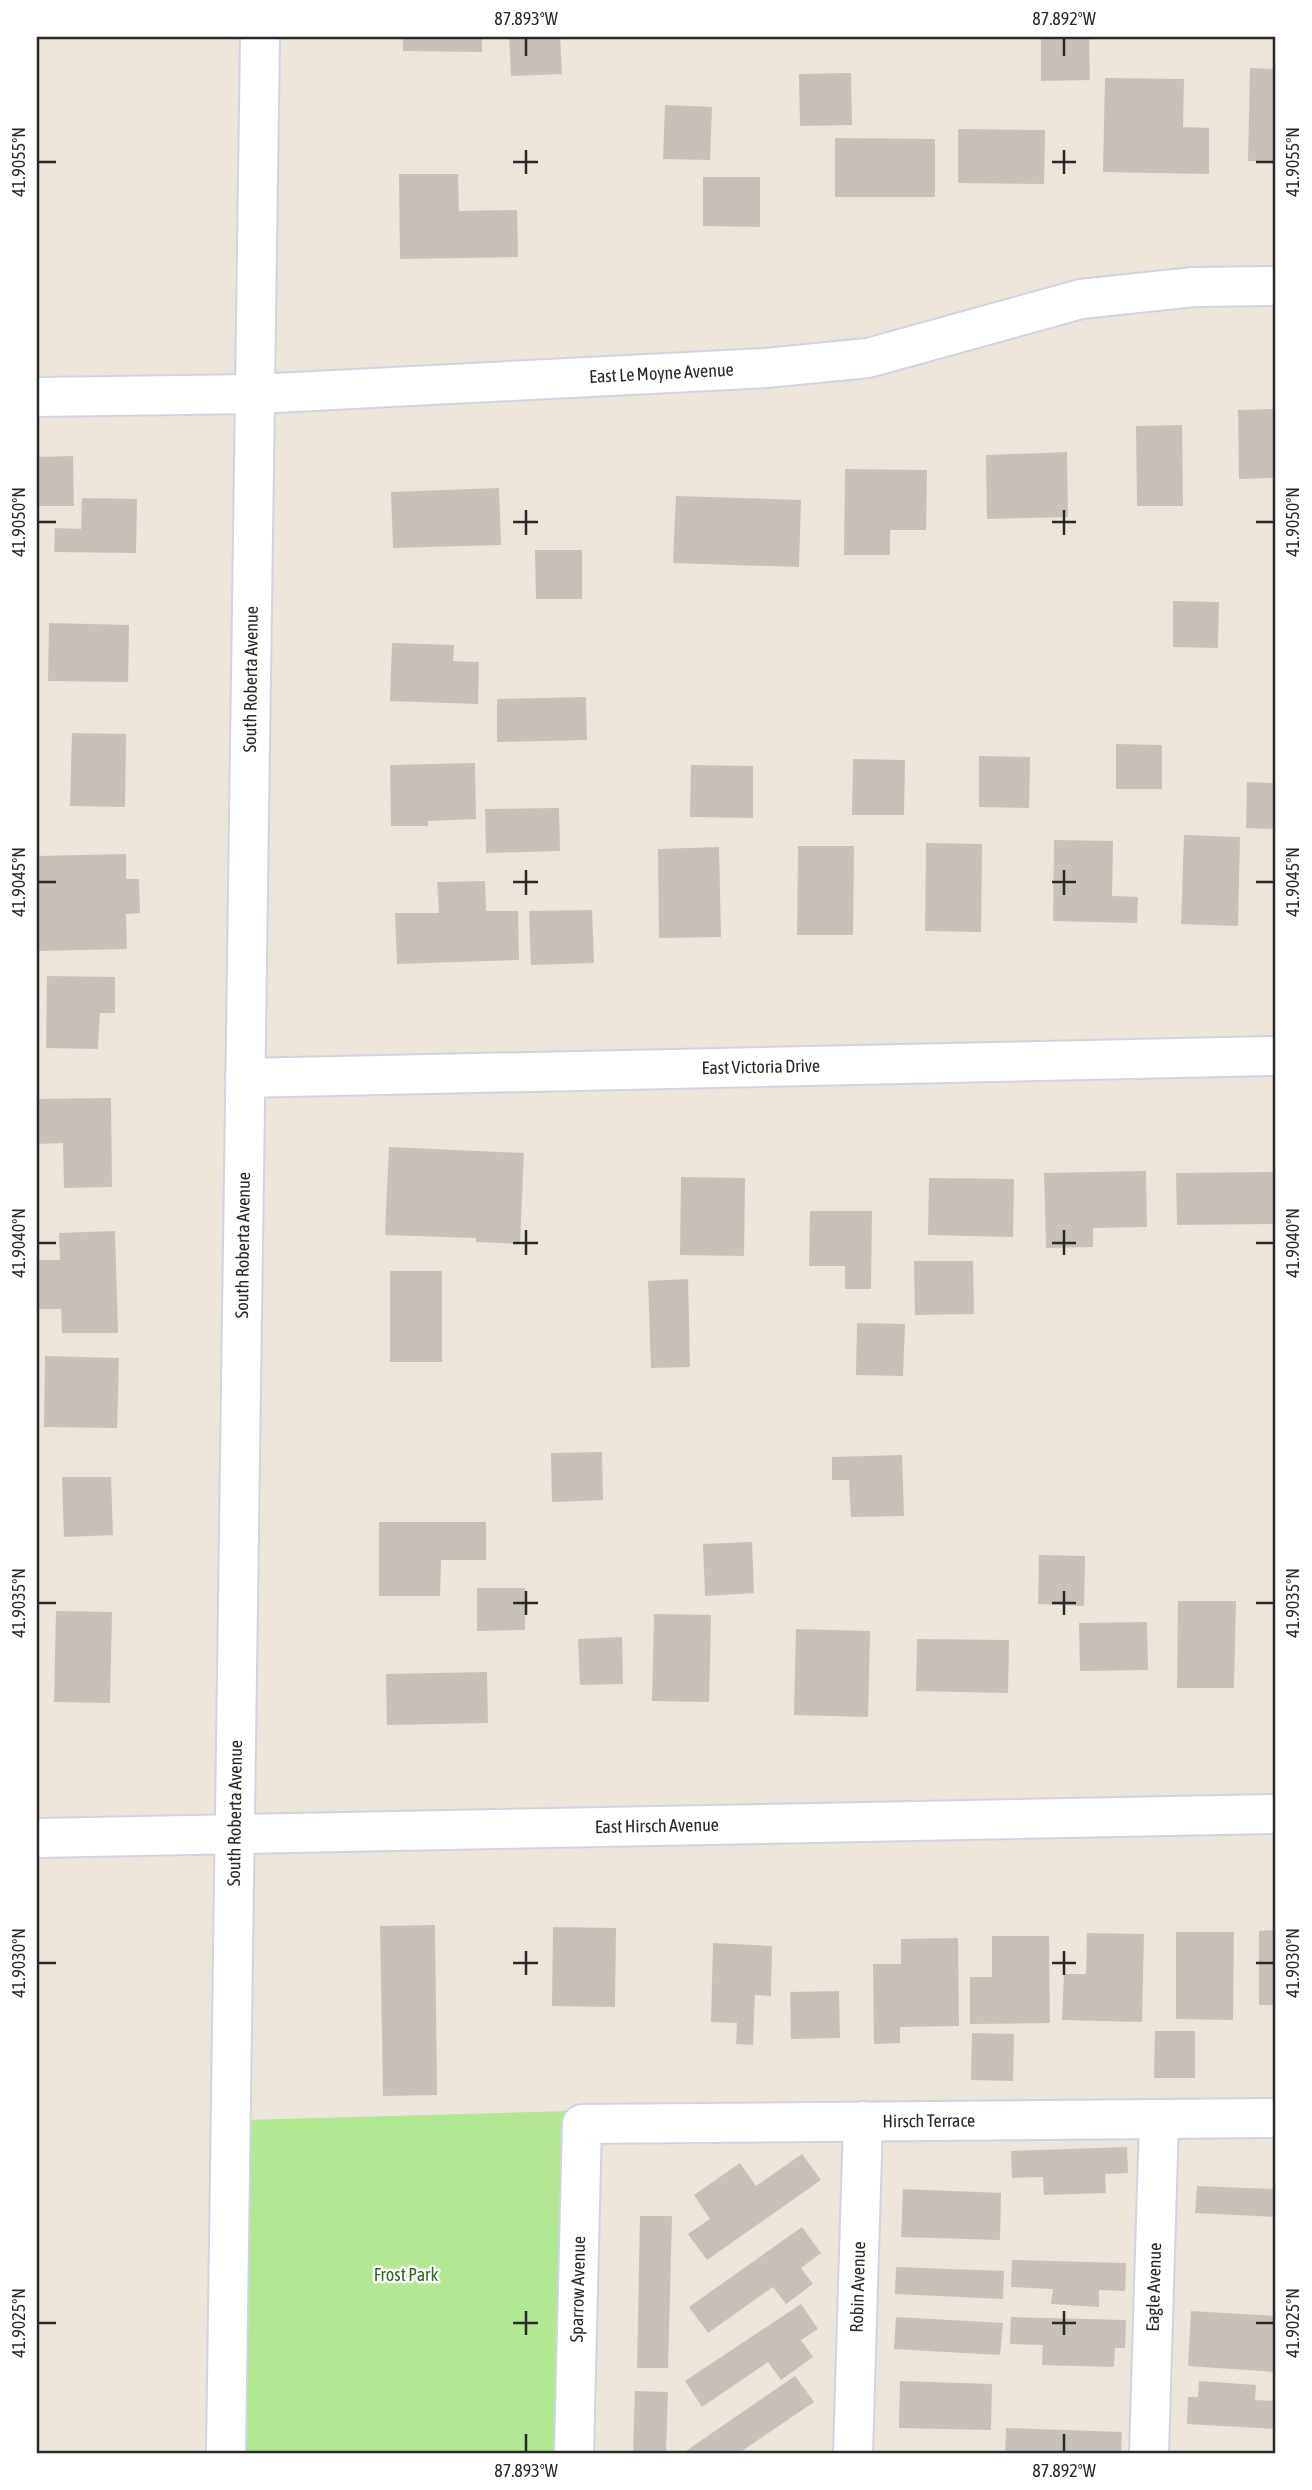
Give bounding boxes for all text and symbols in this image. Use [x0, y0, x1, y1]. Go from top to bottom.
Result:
text: 87.893°W [494, 8, 558, 29]
text: 87.892°W [1032, 8, 1096, 29]
text: 41.9055°N [8, 127, 29, 197]
text: 41.9055°N [1282, 127, 1303, 197]
street label: East Le Moyne Avenue [589, 359, 734, 387]
text: 41.9050°N [8, 487, 29, 557]
text: 41.9050°N [1282, 487, 1303, 557]
street label: South Roberta Avenue [239, 606, 262, 753]
text: 41.9045°N [8, 847, 29, 917]
text: 41.9045°N [1282, 847, 1303, 917]
street label: East Victoria Drive [701, 1055, 820, 1078]
street label: South Roberta Avenue [231, 1172, 254, 1318]
text: 41.9040°N [8, 1208, 29, 1278]
text: 41.9040°N [1282, 1208, 1303, 1278]
text: 41.9035°N [8, 1568, 29, 1638]
text: 41.9035°N [1282, 1568, 1303, 1638]
street label: South Roberta Avenue [223, 1740, 246, 1886]
street label: East Hirsch Avenue [595, 1814, 719, 1837]
text: 41.9030°N [8, 1928, 29, 1998]
text: 41.9030°N [1282, 1928, 1303, 1998]
street label: Hirsch Terrace [882, 2110, 975, 2131]
street label: Sparrow Avenue [566, 2236, 589, 2343]
street label: Robin Avenue [846, 2241, 869, 2333]
street label: Eagle Avenue [1142, 2242, 1165, 2332]
park label: Frost Park [374, 2264, 438, 2285]
text: 41.9025°N [8, 2288, 29, 2358]
text: 41.9025°N [1282, 2288, 1303, 2358]
text: 87.893°W [494, 2460, 558, 2481]
text: 87.892°W [1032, 2460, 1096, 2481]

